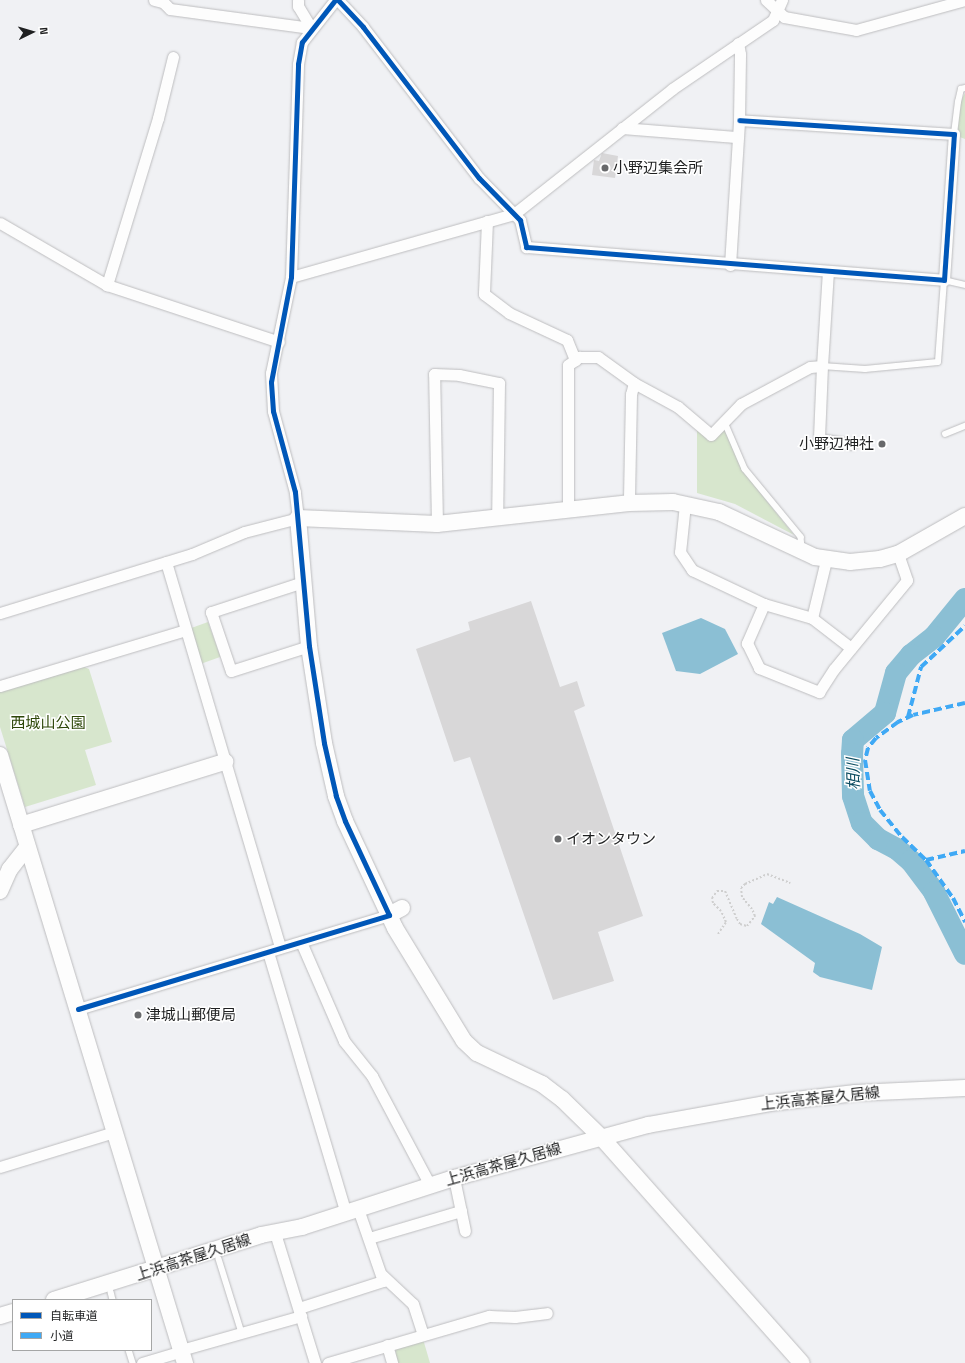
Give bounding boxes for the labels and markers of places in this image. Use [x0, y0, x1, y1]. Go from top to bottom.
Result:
place label: 小野辺集会所 [613, 159, 703, 177]
marker: 小野辺集会所 [600, 163, 610, 173]
place label: 小野辺神社 [799, 435, 874, 453]
marker: 小野辺神社 [877, 439, 887, 449]
place label: イオンタウン [566, 830, 656, 848]
marker: イオンタウン [553, 834, 563, 844]
place label: 津城山郵便局 [146, 1006, 236, 1024]
marker: 津城山郵便局 [133, 1010, 143, 1020]

